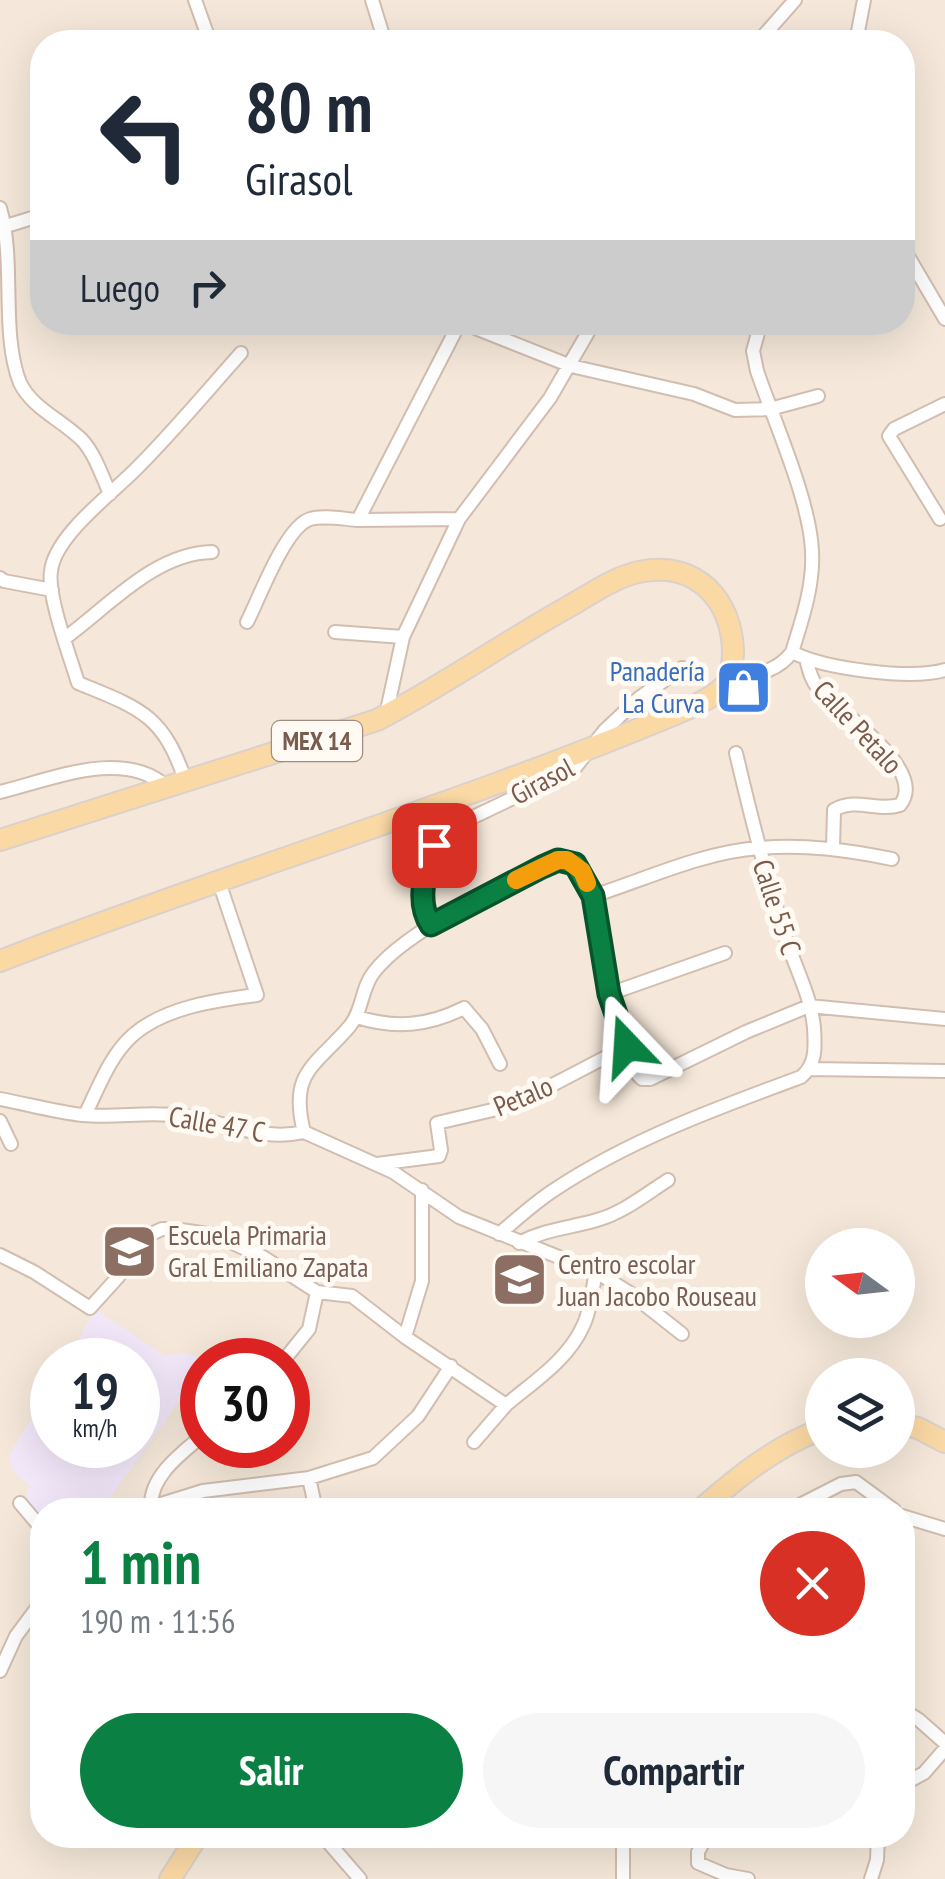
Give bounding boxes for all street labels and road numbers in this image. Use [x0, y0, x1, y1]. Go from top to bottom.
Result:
street label: Calle Petalo [806, 672, 911, 781]
road number: MEX 14 [272, 721, 362, 761]
street label: Girasol [504, 748, 580, 813]
street label: Calle 55 C [745, 854, 810, 959]
street label: Petalo [488, 1067, 558, 1124]
street label: Calle 47 C [166, 1097, 268, 1150]

